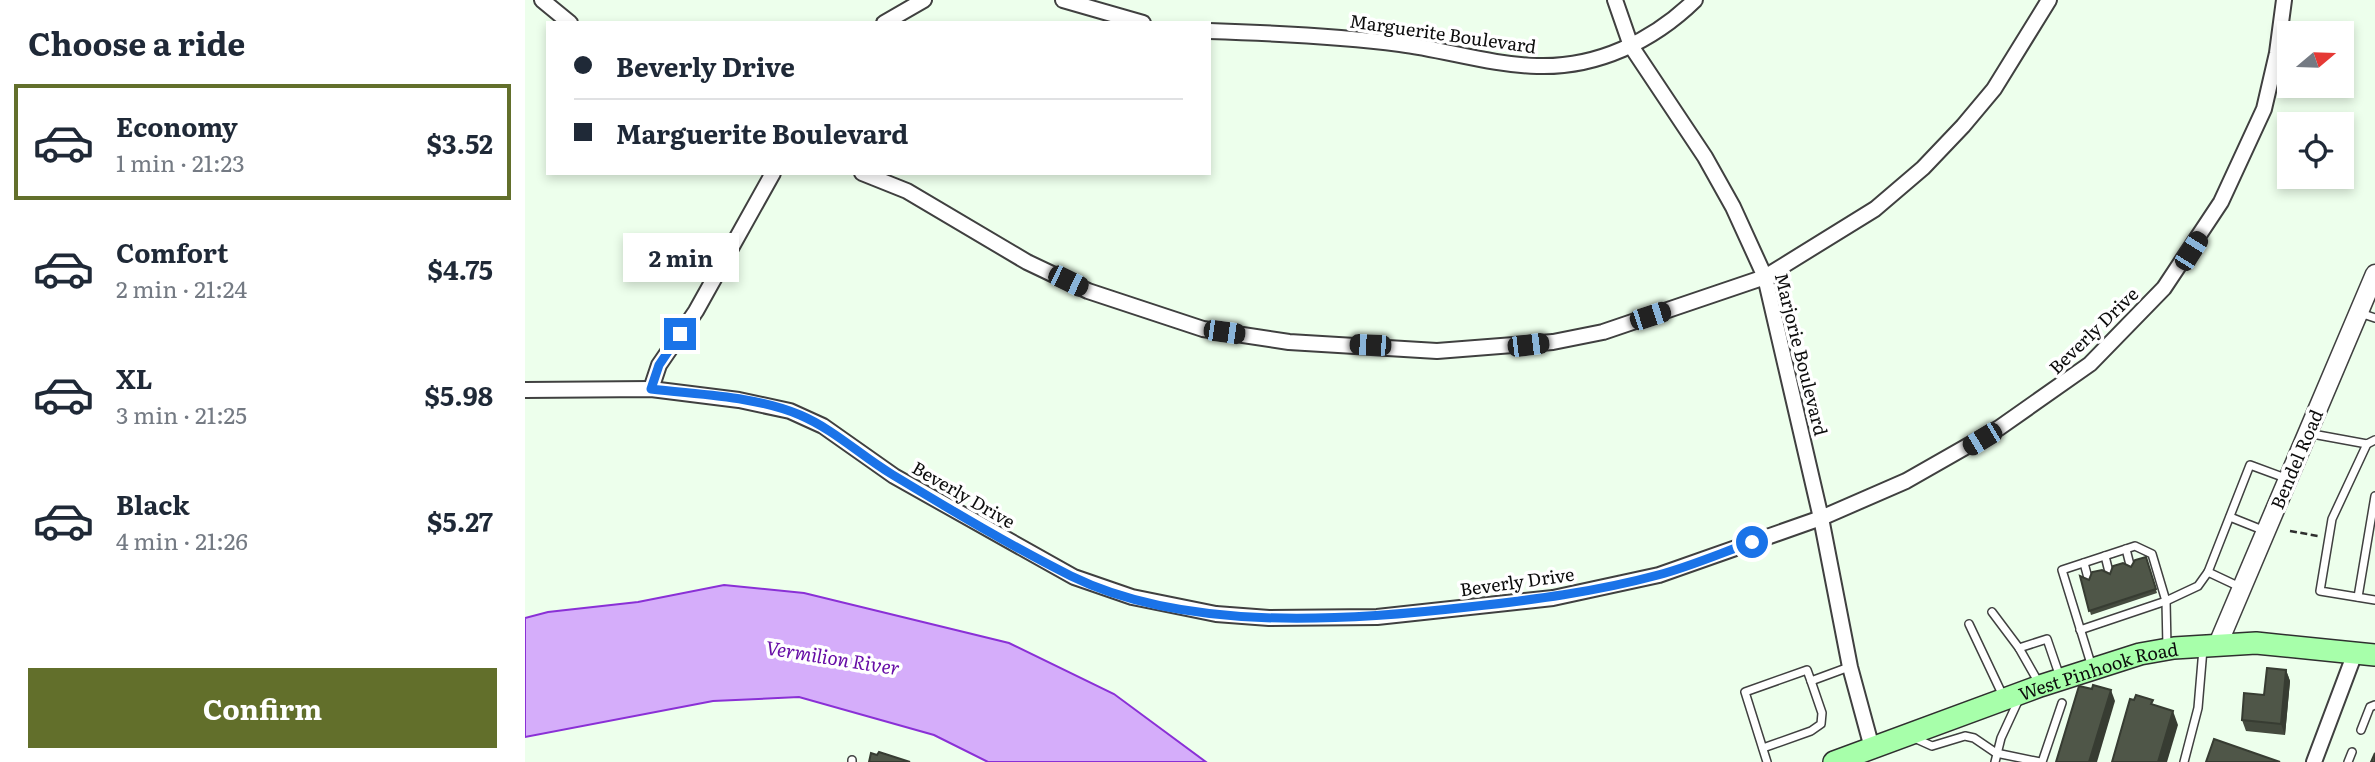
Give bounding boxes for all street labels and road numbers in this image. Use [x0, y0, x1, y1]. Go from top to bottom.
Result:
street label: Marguerite Boulevard [1348, 7, 1538, 59]
street label: Marjorie Boulevard [1769, 270, 1835, 438]
street label: Beverly Drive [2042, 280, 2144, 380]
street label: Bendel Road [2263, 405, 2329, 513]
street label: Beverly Drive [907, 454, 1021, 534]
street label: Beverly Drive [1458, 560, 1576, 602]
street label: West Pinhook Road [2014, 634, 2180, 706]

